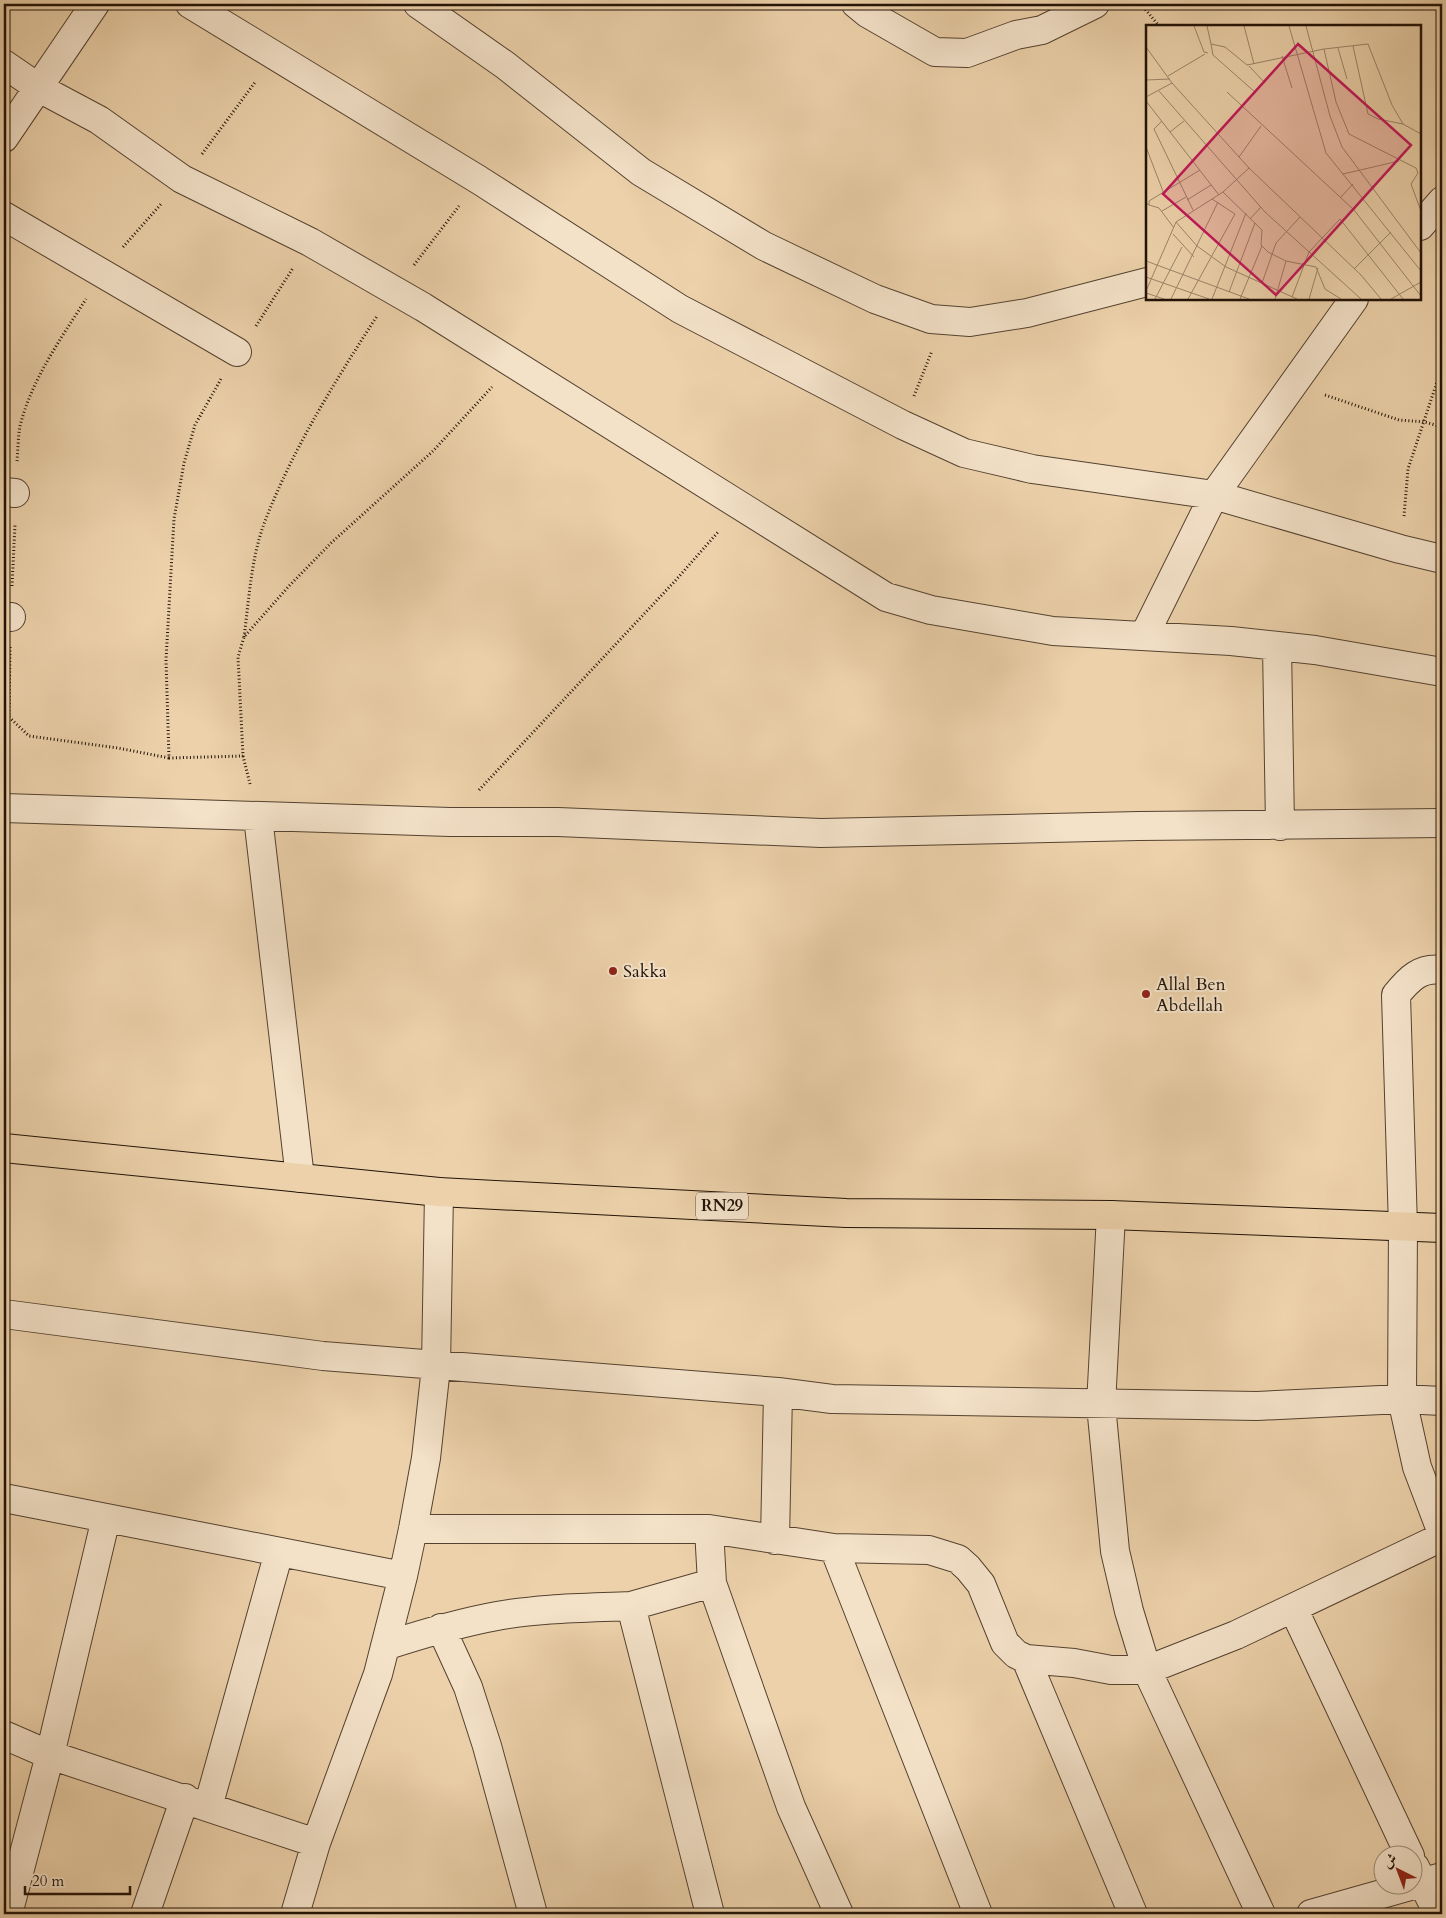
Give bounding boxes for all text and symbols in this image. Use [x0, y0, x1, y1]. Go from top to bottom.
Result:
inset map [1146, 25, 1421, 300]
place label: Sakka [623, 959, 667, 984]
marker: Sakka [607, 965, 619, 977]
place label: Allal Ben Abdellah [1156, 972, 1227, 1018]
marker: Allal Ben Abdellah [1140, 988, 1152, 1000]
road number: RN29 [696, 1192, 748, 1220]
north arrow [1374, 1846, 1424, 1896]
text: ش [1378, 1849, 1401, 1872]
scale bar [25, 1863, 130, 1895]
text: 20 m [32, 1871, 64, 1891]

